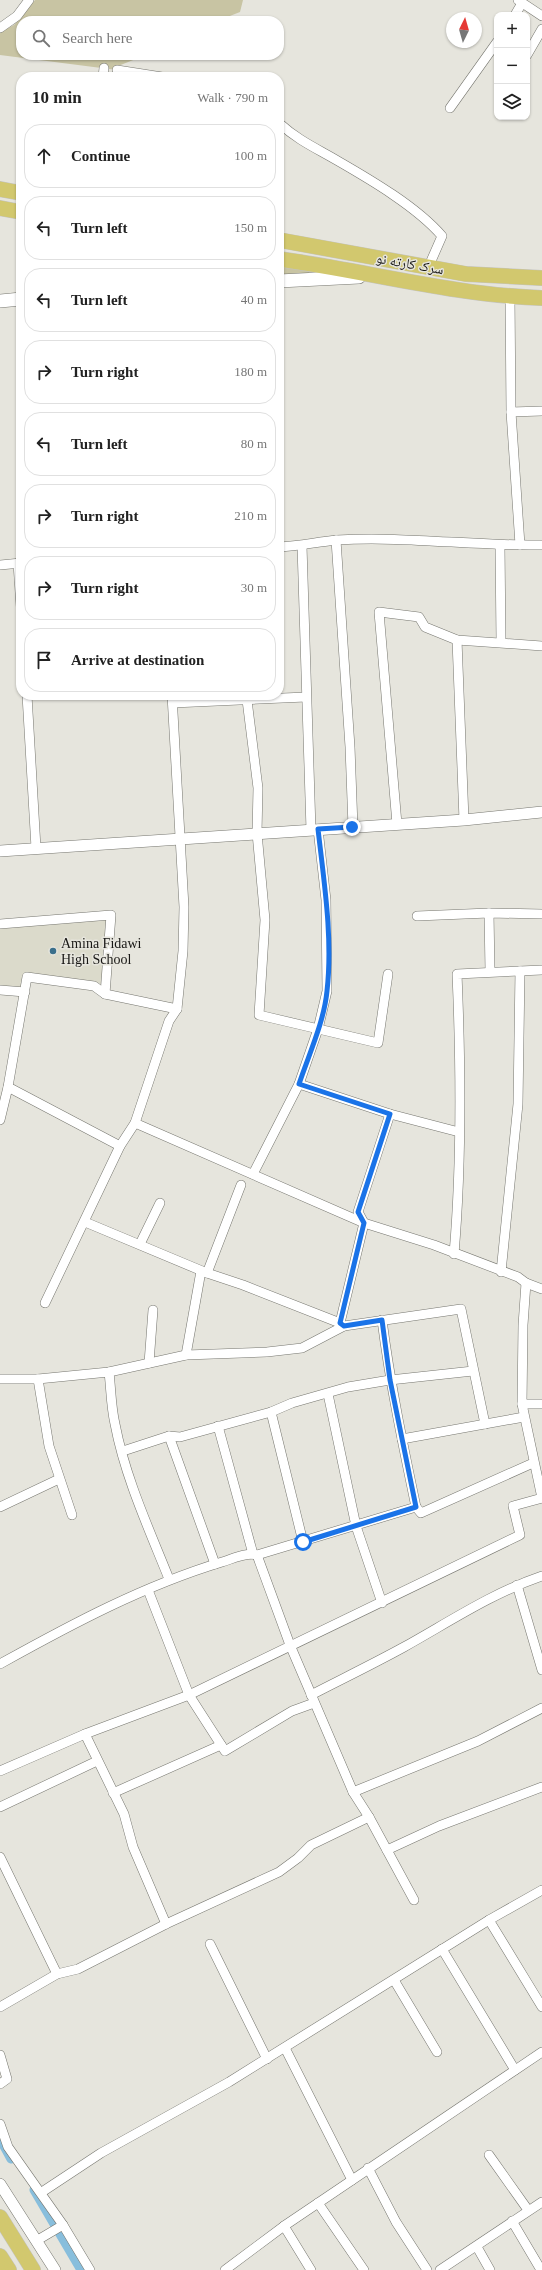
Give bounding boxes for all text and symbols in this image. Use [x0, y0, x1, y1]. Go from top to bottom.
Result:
north arrow [446, 12, 482, 48]
map controls [494, 12, 530, 120]
button: + [494, 12, 530, 48]
search box [16, 16, 284, 60]
icon: search [30, 27, 52, 49]
text: Search here [62, 30, 132, 46]
button: − [494, 48, 530, 84]
button: layers [494, 84, 530, 120]
text: 10 min [32, 88, 82, 107]
text: Walk · 790 m [197, 90, 268, 105]
icon: ahead [33, 145, 55, 167]
text: Continue [71, 148, 130, 164]
text: 100 m [234, 148, 267, 163]
icon: left [33, 217, 55, 239]
text: Turn left [71, 220, 128, 236]
text: 150 m [234, 220, 267, 235]
street label: سرک کارته نو [375, 251, 445, 278]
icon: left [33, 289, 55, 311]
text: Turn left [71, 292, 128, 308]
text: 40 m [241, 292, 267, 307]
icon: right [33, 361, 55, 383]
text: Turn right [71, 364, 138, 380]
text: 180 m [234, 364, 267, 379]
icon: left [33, 433, 55, 455]
text: Turn left [71, 436, 128, 452]
text: 80 m [241, 436, 267, 451]
icon: right [33, 505, 55, 527]
text: Turn right [71, 508, 138, 524]
text: 210 m [234, 508, 267, 523]
icon: right [33, 577, 55, 599]
text: Turn right [71, 580, 138, 596]
text: 30 m [241, 580, 267, 595]
icon: arrive [33, 649, 55, 671]
text: Arrive at destination [71, 652, 204, 668]
route end [343, 818, 361, 836]
place label: Amina Fidawi High School [61, 936, 142, 967]
marker: Amina Fidawi High School [48, 946, 58, 956]
route start [294, 1533, 312, 1551]

